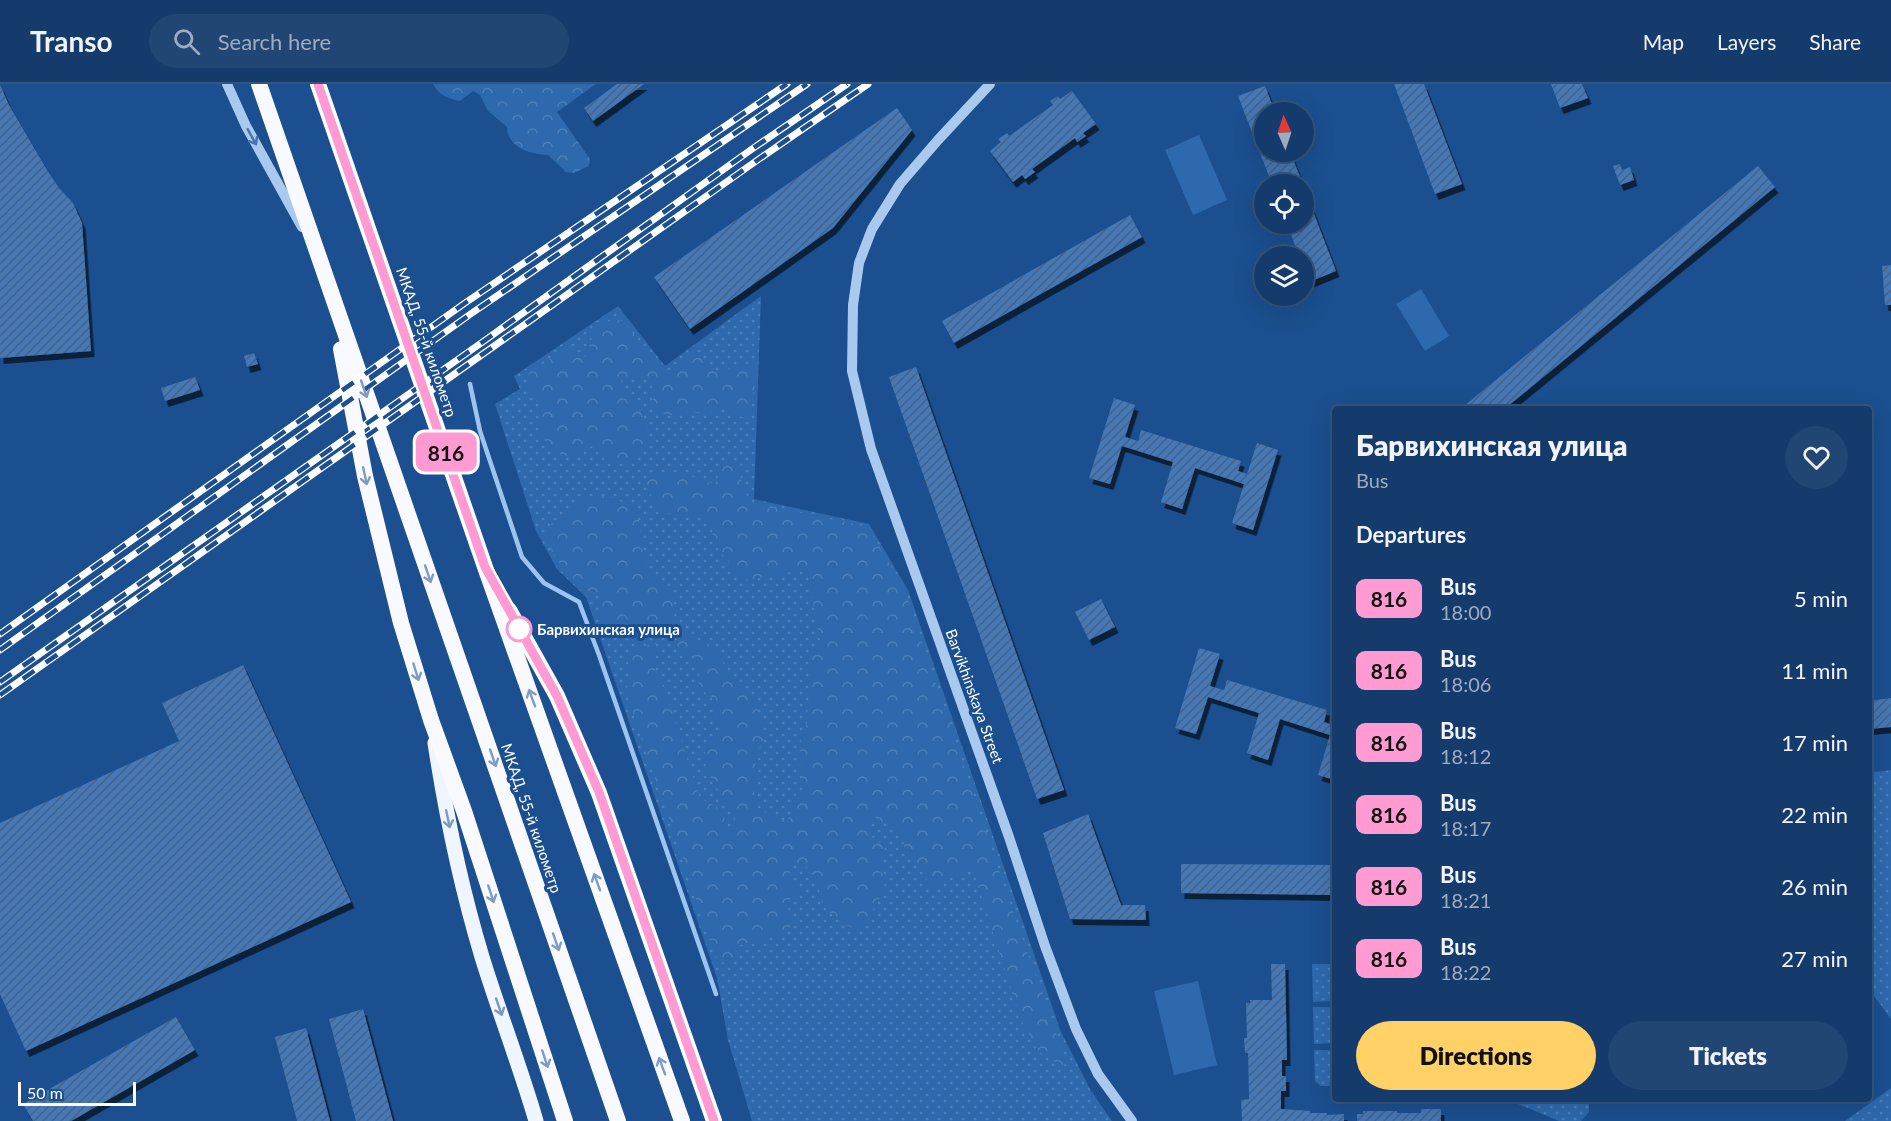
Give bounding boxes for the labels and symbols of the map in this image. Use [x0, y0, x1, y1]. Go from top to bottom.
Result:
north arrow [1254, 102, 1314, 162]
one-way arrow [246, 128, 258, 145]
street label: МКАД, 55-й километр [393, 265, 461, 419]
one-way arrow [360, 380, 371, 398]
line badge: 816 [412, 432, 480, 472]
one-way arrow [360, 466, 371, 485]
one-way arrow [424, 564, 435, 582]
marker: Барвихинская улица [506, 616, 532, 642]
place label: Барвихинская улица [537, 620, 680, 638]
street label: Barvikhinskaya Street [942, 626, 1008, 766]
one-way arrow [411, 662, 422, 681]
one-way arrow [525, 689, 536, 708]
street label: МКАД, 55-й километр [498, 741, 566, 895]
one-way arrow [488, 748, 499, 767]
one-way arrow [443, 809, 455, 828]
one-way arrow [591, 873, 602, 892]
one-way arrow [487, 884, 498, 903]
one-way arrow [552, 932, 563, 951]
one-way arrow [495, 997, 506, 1016]
one-way arrow [540, 1049, 551, 1068]
one-way arrow [656, 1057, 667, 1076]
scale bar [18, 1079, 136, 1106]

